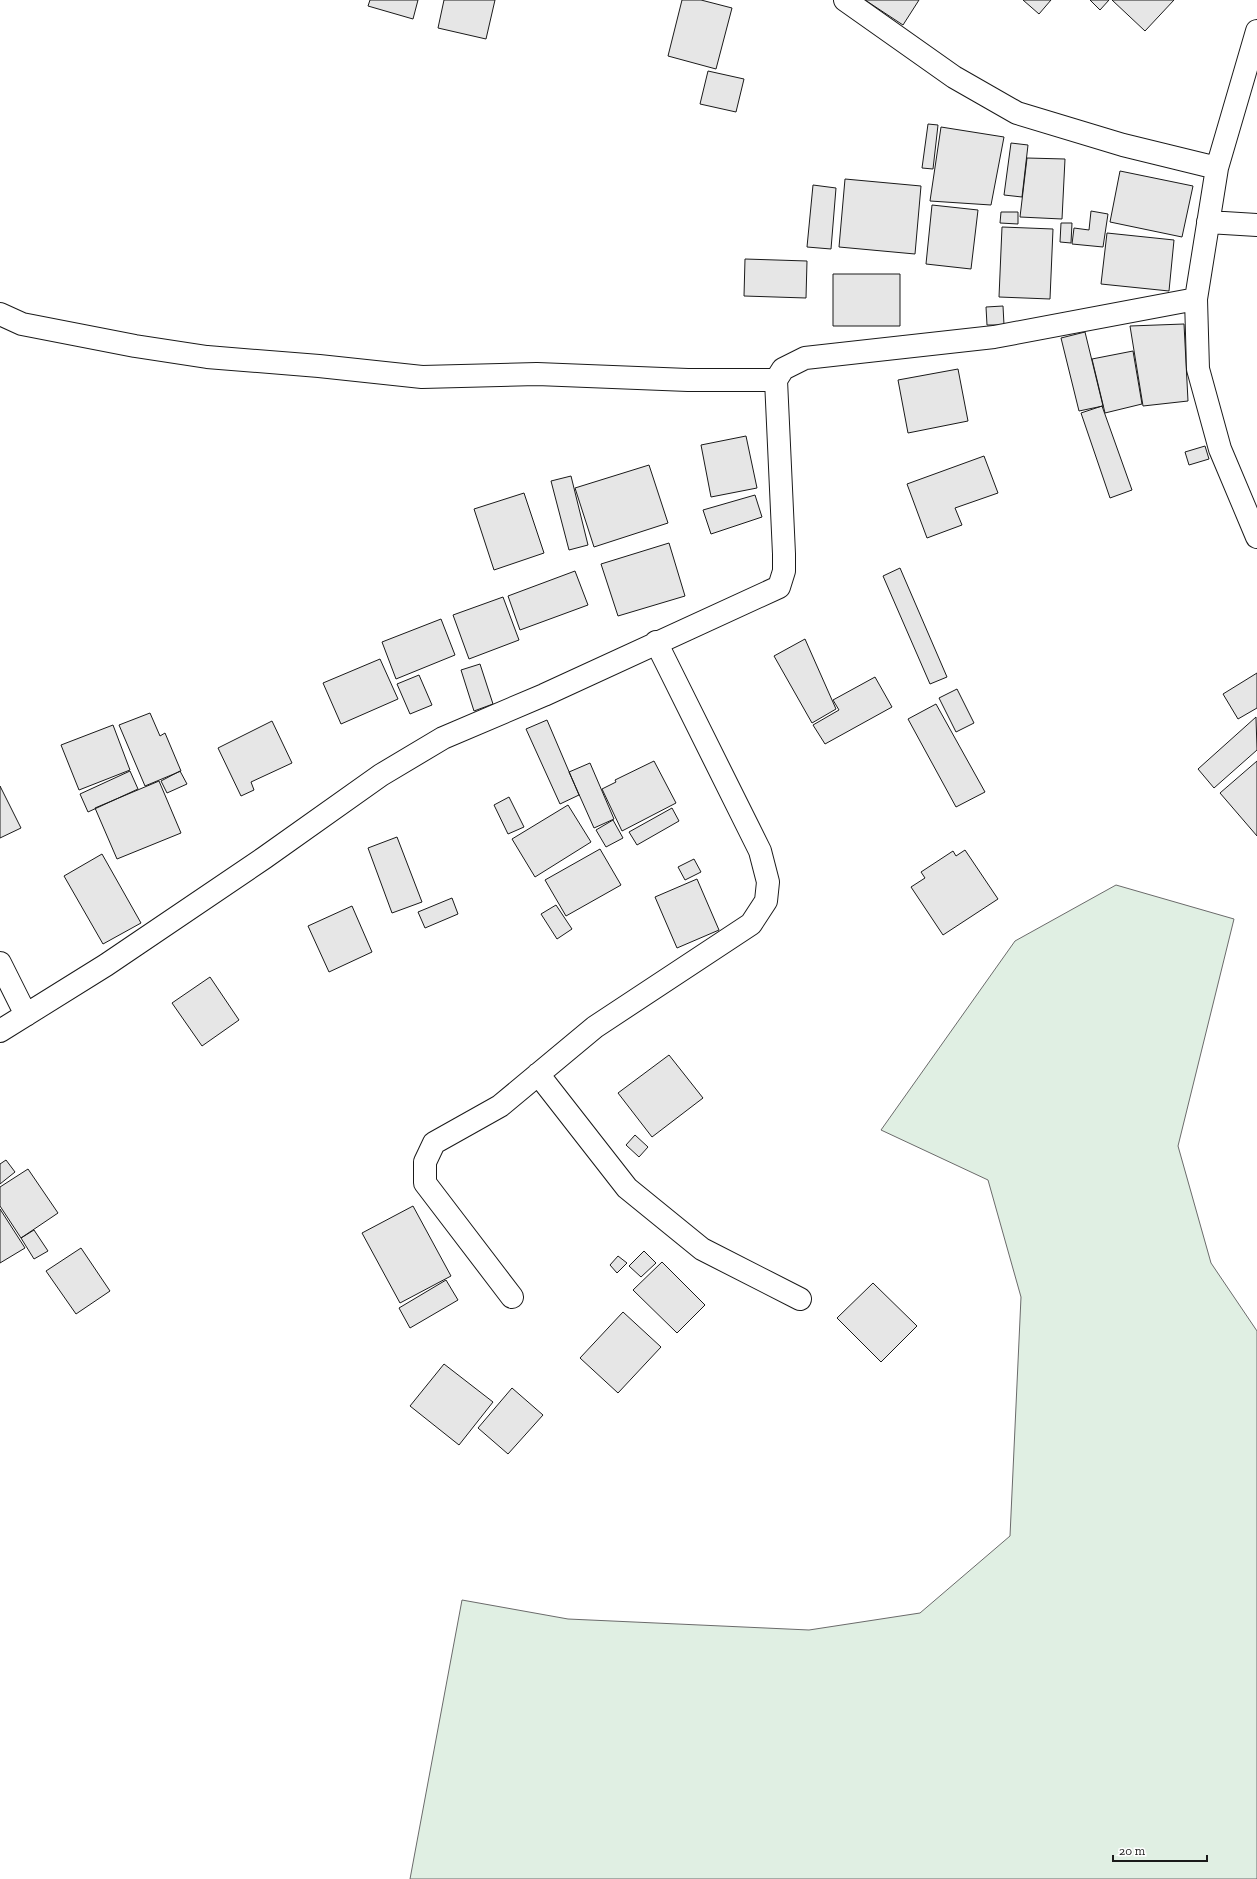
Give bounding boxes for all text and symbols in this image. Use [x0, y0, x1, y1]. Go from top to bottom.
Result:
scale bar [1113, 1837, 1207, 1863]
text: 20 m [1119, 1844, 1146, 1858]

